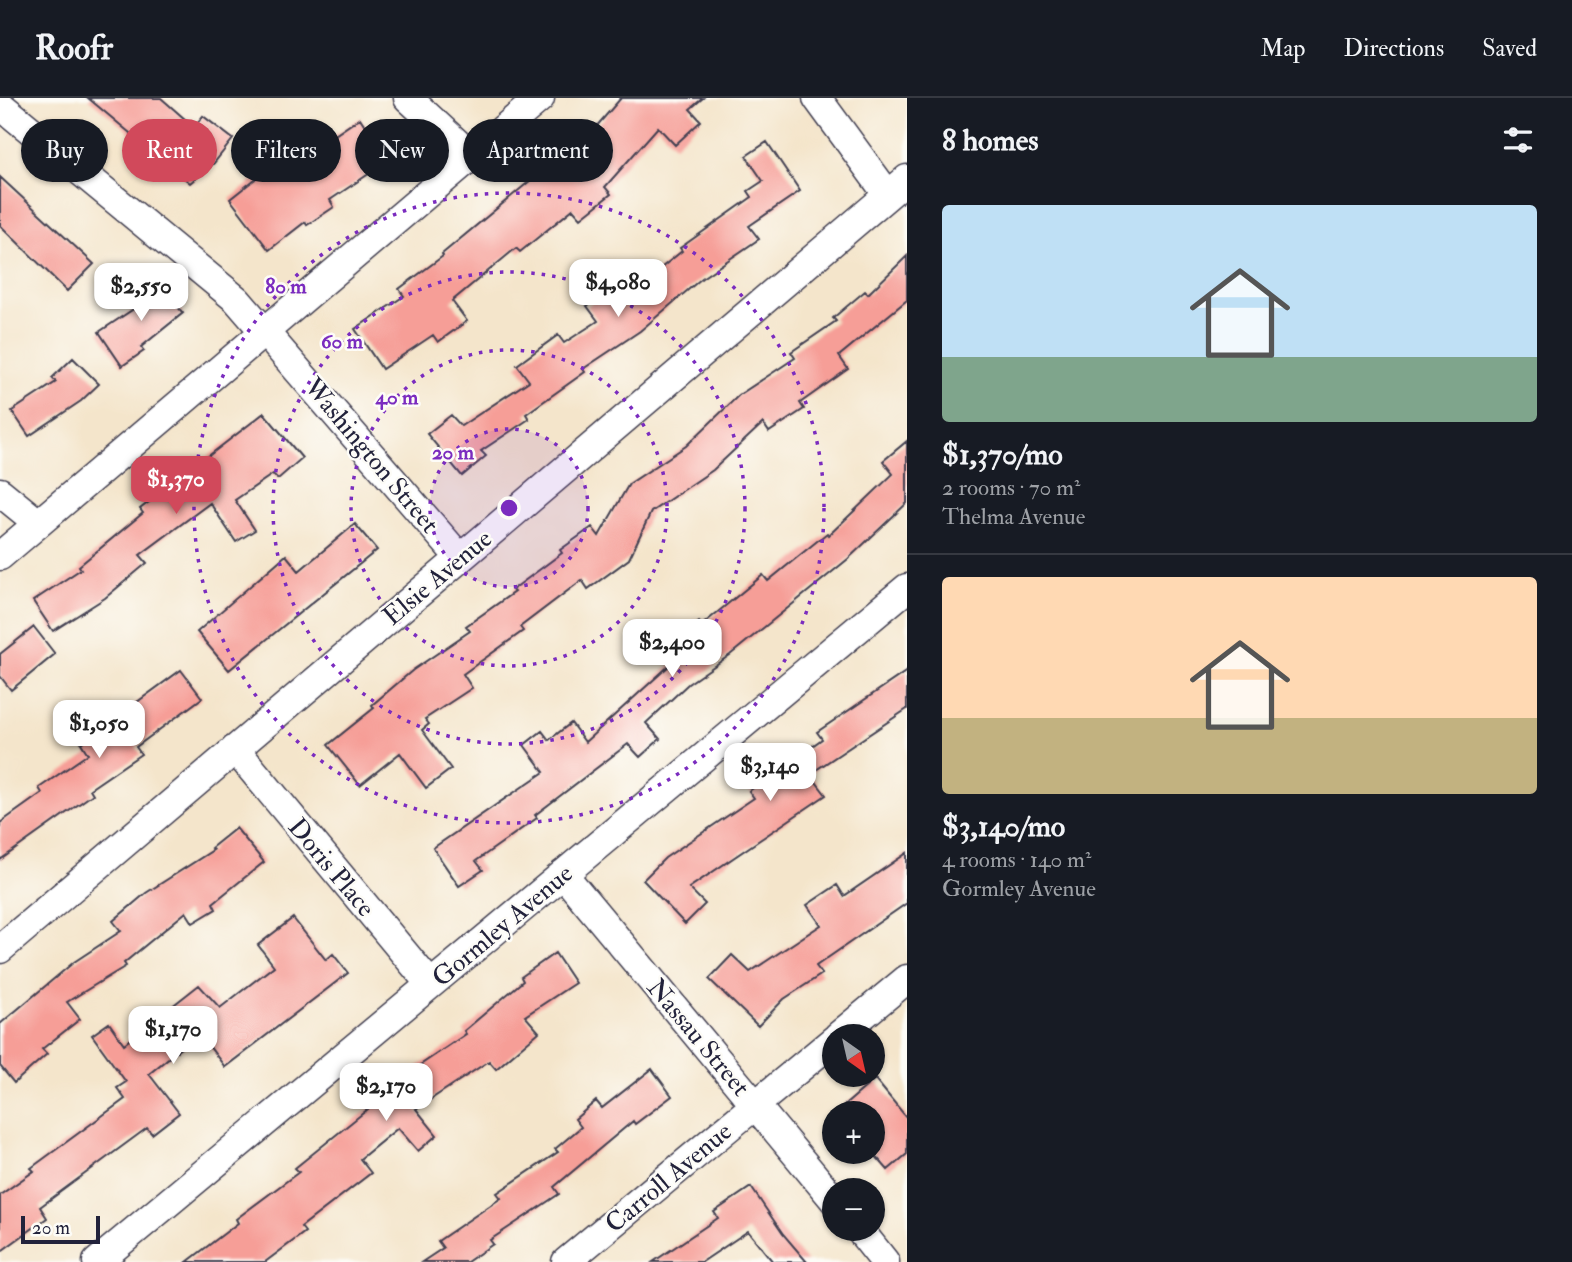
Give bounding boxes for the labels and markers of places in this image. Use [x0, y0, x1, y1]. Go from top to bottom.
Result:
pin: $4,080 [561, 260, 675, 319]
pin: $2,550 [84, 264, 198, 323]
pin: $1,370 [119, 456, 233, 516]
centre of rings [497, 496, 521, 520]
pin: $2,400 [615, 620, 729, 679]
pin: $1,050 [42, 700, 156, 760]
pin: $3,140 [713, 744, 827, 803]
pin: $1,170 [116, 1006, 230, 1066]
pin: $2,170 [329, 1063, 443, 1123]

